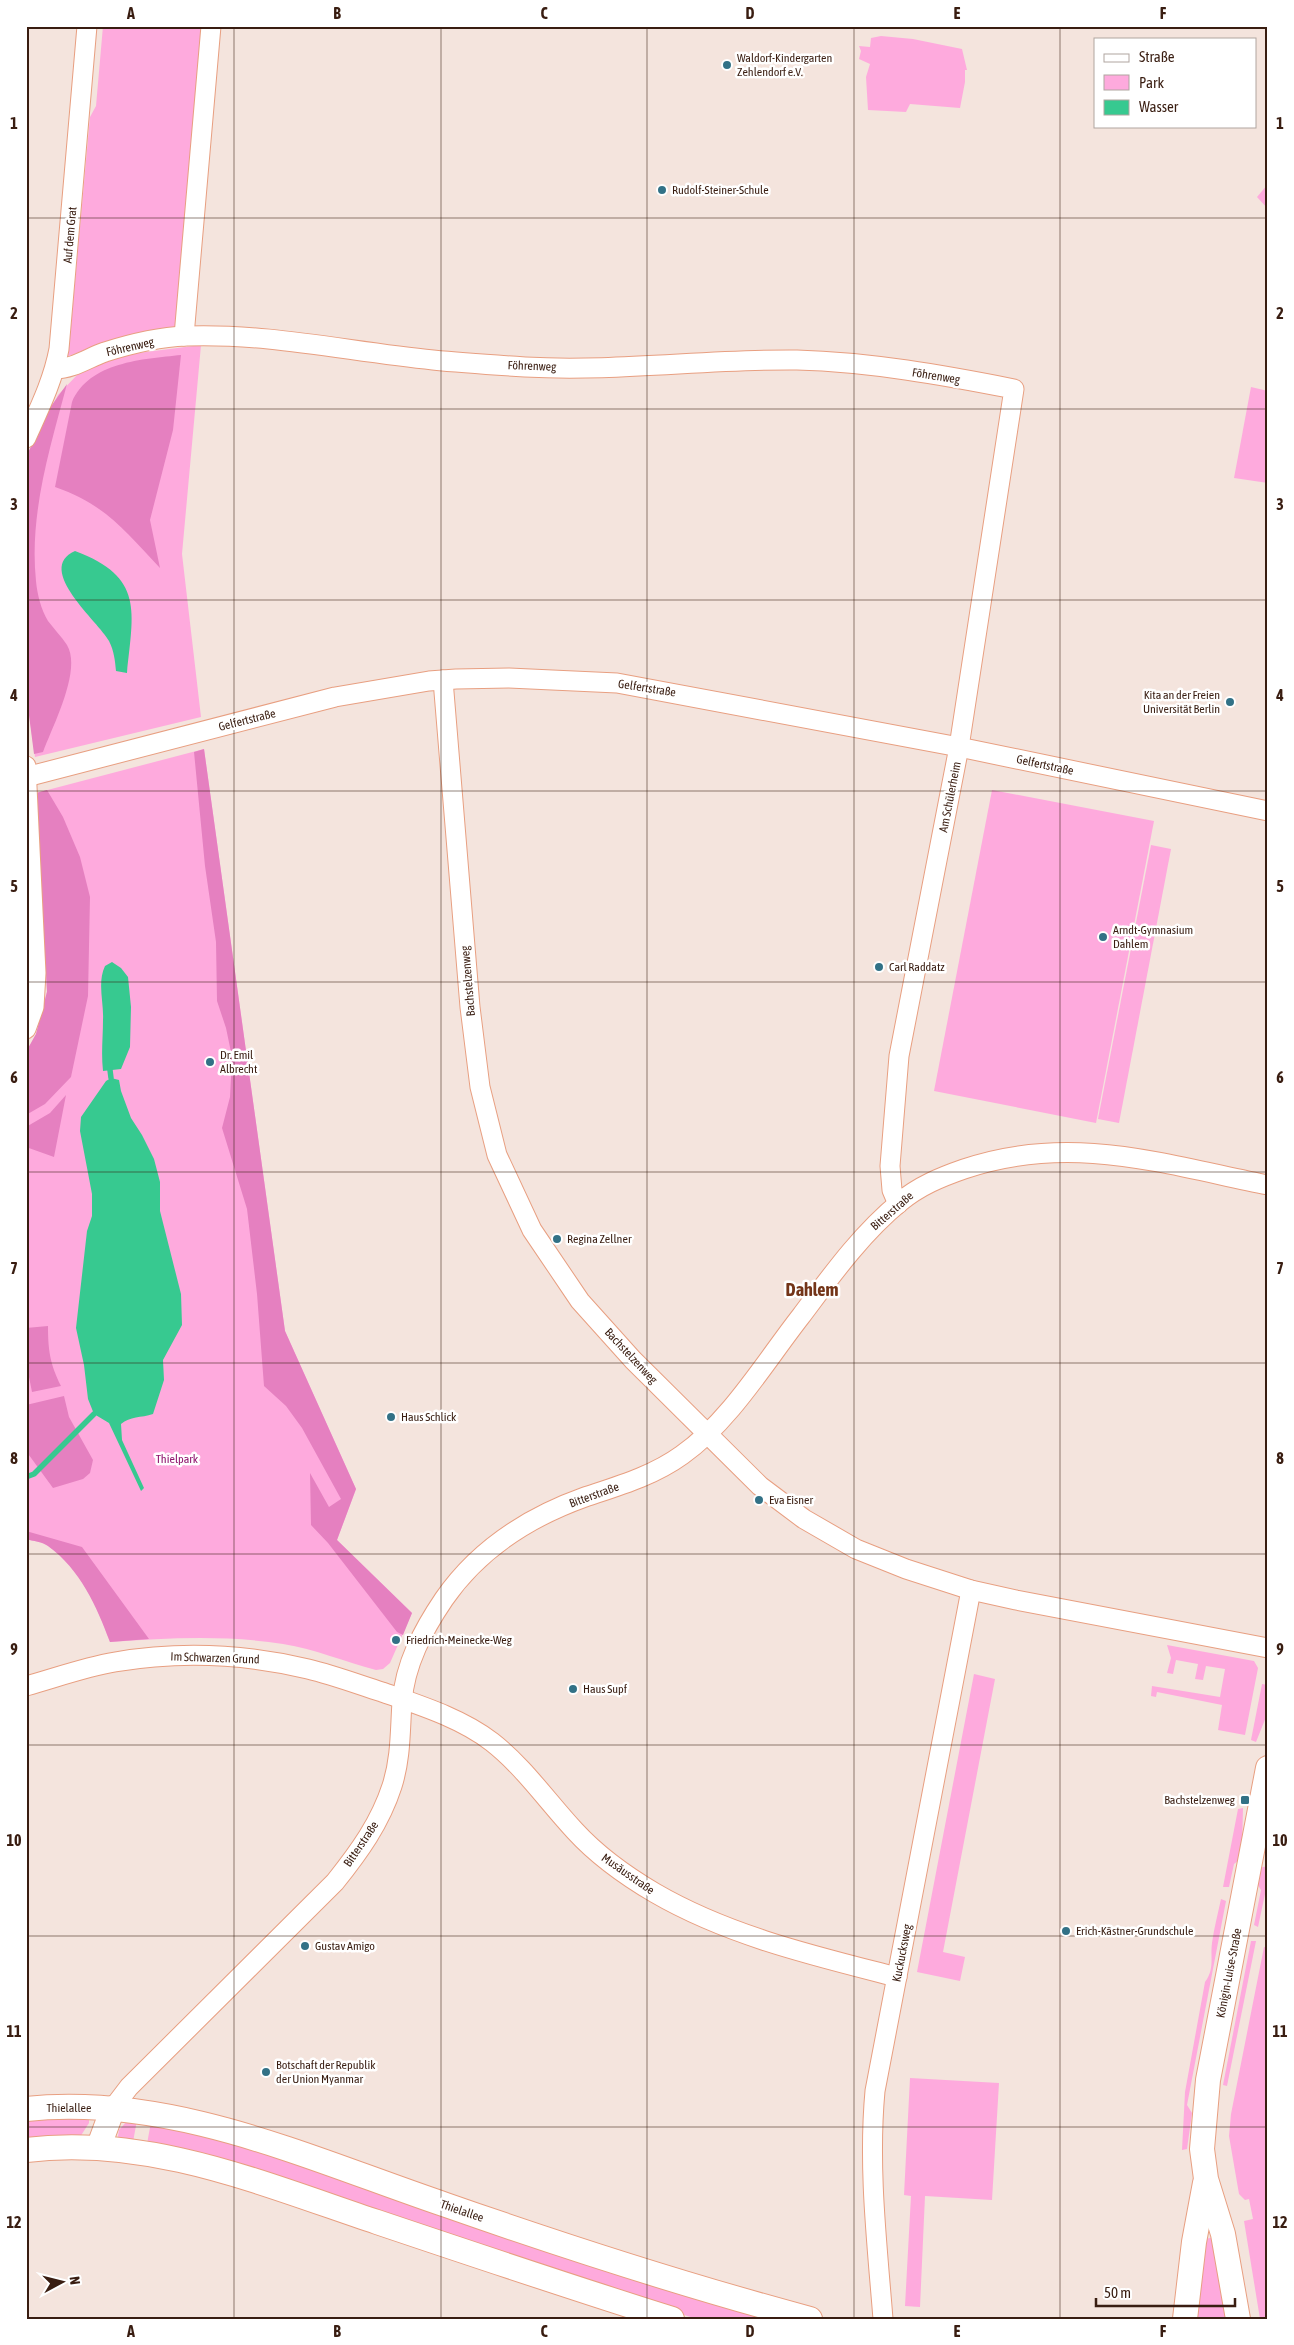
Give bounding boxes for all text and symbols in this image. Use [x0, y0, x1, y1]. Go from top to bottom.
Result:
text: A [126, 4, 135, 22]
text: B [333, 4, 341, 22]
text: C [540, 4, 548, 22]
text: D [746, 4, 755, 22]
text: E [954, 4, 961, 22]
text: F [1160, 4, 1167, 22]
legend [1094, 38, 1256, 128]
text: Straße [1139, 48, 1175, 65]
place label: Waldorf-Kindergarten Zehlendorf e.V. [737, 51, 832, 79]
marker: Waldorf-Kindergarten Zehlendorf e.V. [721, 59, 733, 71]
text: Park [1139, 74, 1164, 91]
text: Wasser [1139, 98, 1179, 115]
text: 1 [10, 114, 18, 132]
text: 1 [1276, 114, 1284, 132]
place label: Rudolf-Steiner-Schule [672, 183, 769, 197]
marker: Rudolf-Steiner-Schule [656, 184, 668, 196]
street label: Auf dem Grat [61, 206, 79, 264]
text: 2 [10, 304, 18, 322]
text: 2 [1276, 304, 1284, 322]
street label: Föhrenweg [105, 335, 156, 359]
street label: Föhrenweg [508, 358, 557, 374]
street label: Föhrenweg [911, 365, 962, 387]
text: 3 [10, 495, 18, 513]
text: 3 [1276, 495, 1284, 513]
street label: Gelfertstraße [617, 677, 677, 699]
text: 4 [9, 686, 18, 704]
text: 4 [1275, 686, 1284, 704]
place label: Kita an der Freien Universität Berlin [1143, 688, 1220, 716]
marker: Kita an der Freien Universität Berlin [1224, 696, 1236, 708]
street label: Gelfertstraße [217, 706, 277, 734]
street label: Gelfertstraße [1015, 752, 1075, 778]
street label: Am Schülerheim [936, 760, 964, 834]
text: 5 [10, 877, 18, 895]
text: 5 [1276, 877, 1284, 895]
place label: Arndt-Gymnasium Dahlem [1113, 923, 1193, 951]
marker: Arndt-Gymnasium Dahlem [1097, 931, 1109, 943]
street label: Bachstelzenweg [458, 944, 478, 1017]
place label: Carl Raddatz [889, 960, 945, 974]
marker: Carl Raddatz [873, 961, 885, 973]
place label: Dr. Emil Albrecht [220, 1048, 258, 1076]
marker: Dr. Emil Albrecht [204, 1056, 216, 1068]
text: 6 [10, 1068, 18, 1086]
text: 6 [1276, 1068, 1284, 1086]
street label: Bitterstraße [868, 1189, 916, 1233]
place label: Regina Zellner [567, 1232, 632, 1246]
marker: Regina Zellner [551, 1233, 563, 1245]
text: 7 [10, 1259, 18, 1277]
text: 7 [1276, 1259, 1284, 1277]
district label: Dahlem [786, 1279, 838, 1300]
street label: Bachstelzenweg [602, 1325, 661, 1387]
place label: Haus Schlick [401, 1410, 457, 1424]
marker: Haus Schlick [385, 1411, 397, 1423]
text: 8 [10, 1449, 18, 1467]
text: 8 [1276, 1449, 1284, 1467]
park label: Thielpark [156, 1452, 199, 1466]
street label: Bitterstraße [567, 1480, 621, 1510]
place label: Eva Eisner [769, 1493, 814, 1507]
marker: Eva Eisner [753, 1494, 765, 1506]
place label: Friedrich-Meinecke-Weg [406, 1633, 513, 1647]
marker: Friedrich-Meinecke-Weg [390, 1634, 402, 1646]
text: 9 [10, 1640, 18, 1658]
text: 9 [1276, 1640, 1284, 1658]
street label: Im Schwarzen Grund [170, 1649, 260, 1667]
place label: Haus Supf [583, 1682, 628, 1696]
marker: Haus Supf [567, 1683, 579, 1695]
place label: Bachstelzenweg [1164, 1793, 1236, 1807]
marker: Bachstelzenweg [1239, 1794, 1251, 1806]
street label: Bitterstraße [341, 1819, 381, 1869]
text: 10 [6, 1831, 22, 1849]
text: 10 [1272, 1831, 1288, 1849]
street label: Musäusstraße [599, 1851, 657, 1897]
street label: Kuckucksweg [890, 1922, 915, 1983]
place label: Erich-Kästner-Grundschule [1076, 1924, 1193, 1938]
marker: Erich-Kästner-Grundschule [1060, 1925, 1072, 1937]
street label: Königin-Luise-Straße [1213, 1927, 1245, 2019]
place label: Gustav Amigo [315, 1939, 375, 1953]
marker: Gustav Amigo [299, 1940, 311, 1952]
text: 11 [6, 2022, 22, 2040]
text: 11 [1272, 2022, 1288, 2040]
place label: Botschaft der Republik der Union Myanmar [276, 2058, 376, 2086]
marker: Botschaft der Republik der Union Myanmar [260, 2066, 272, 2078]
street label: Thielallee [47, 2101, 91, 2115]
street label: Thielallee [438, 2197, 486, 2225]
text: 12 [6, 2213, 22, 2231]
text: 12 [1272, 2213, 1288, 2231]
north arrow [38, 2258, 88, 2308]
text: N [66, 2275, 83, 2285]
scale bar [1096, 2275, 1235, 2307]
text: 50 m [1104, 2284, 1131, 2301]
text: A [126, 2322, 135, 2340]
text: B [333, 2322, 341, 2340]
text: C [540, 2322, 548, 2340]
text: D [746, 2322, 755, 2340]
text: E [954, 2322, 961, 2340]
text: F [1160, 2322, 1167, 2340]

